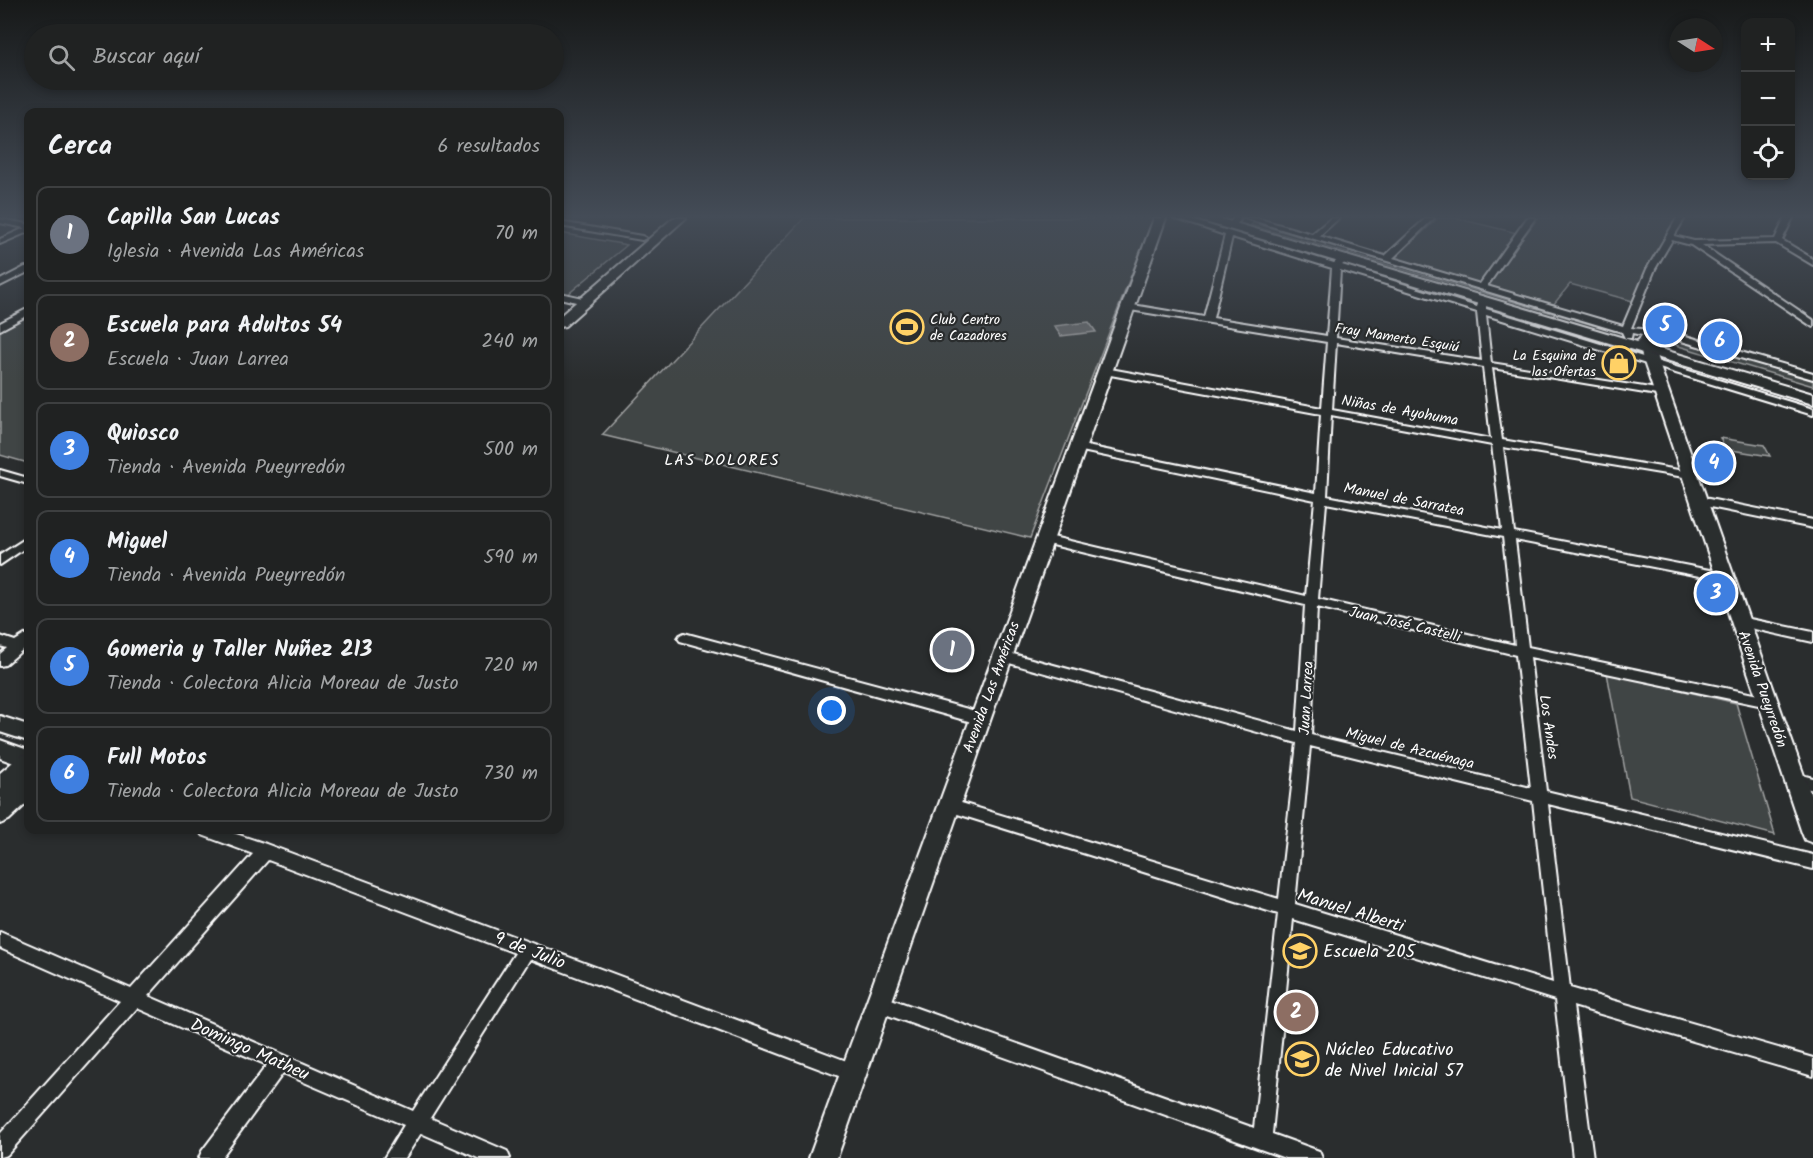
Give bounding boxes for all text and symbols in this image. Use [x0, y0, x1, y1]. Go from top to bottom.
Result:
north arrow [1669, 18, 1723, 72]
map controls [1741, 18, 1795, 180]
button: + [1741, 18, 1795, 72]
search box [24, 24, 564, 90]
text: Buscar aquí [93, 40, 200, 75]
icon: search [45, 41, 78, 74]
button: − [1741, 72, 1795, 126]
text: Cerca [48, 126, 112, 168]
button: locate [1741, 126, 1795, 180]
text: 6 resultados [438, 131, 540, 163]
text: Capilla San Lucas [107, 201, 280, 236]
text: 1 [66, 218, 73, 250]
text: 70 m [495, 218, 538, 250]
text: Iglesia · Avenida Las Américas [107, 236, 364, 268]
pin: 5 [1646, 302, 1684, 348]
text: Escuela para Adultos 54 [107, 309, 342, 344]
sports icon: Club Centro de Cazadores [889, 309, 925, 345]
place label: Club Centro de Cazadores [930, 309, 1007, 347]
street label: Fray Mamerto Esquiú [1333, 317, 1461, 359]
pin: 6 [1700, 318, 1740, 364]
text: 2 [64, 326, 75, 358]
text: 240 m [481, 326, 538, 358]
text: Escuela · Juan Larrea [107, 344, 289, 376]
place label: La Esquina de las Ofertas [1512, 345, 1597, 383]
shop icon: La Esquina de las Ofertas [1601, 345, 1637, 381]
street label: Niñas de Ayohuma [1339, 389, 1460, 433]
text: Quiosco [107, 417, 179, 452]
text: 3 [64, 434, 75, 466]
text: 500 m [483, 434, 538, 466]
pin: 4 [1694, 440, 1734, 486]
district label: LAS DOLORES [664, 448, 780, 473]
text: Tienda · Avenida Pueyrredón [107, 452, 345, 484]
street label: Manuel de Sarratea [1341, 477, 1466, 523]
text: Miguel [107, 525, 167, 560]
text: 4 [64, 542, 75, 574]
text: 590 m [484, 542, 538, 574]
text: Tienda · Avenida Pueyrredón [107, 560, 345, 592]
pin: 3 [1696, 570, 1736, 616]
street label: Juan José Castelli [1347, 600, 1464, 650]
street label: Avenida Las Américas [957, 618, 1027, 756]
pin: 1 [932, 628, 972, 672]
street label: Avenida Pueyrredón [1731, 628, 1793, 751]
text: Gomeria y Taller Nuñez 213 [107, 633, 372, 668]
text: 5 [64, 650, 75, 682]
text: 720 m [483, 650, 538, 682]
street label: Juan Larrea [1293, 660, 1321, 736]
text: Tienda · Colectora Alicia Moreau de Justo [107, 668, 459, 700]
street label: Los Andes [1532, 693, 1565, 762]
your location [817, 696, 846, 725]
street label: Miguel de Azcuénaga [1343, 721, 1477, 777]
text: Full Motos [107, 741, 207, 776]
text: 6 [64, 758, 75, 790]
text: 730 m [483, 758, 538, 790]
text: Tienda · Colectora Alicia Moreau de Justo [107, 776, 459, 808]
street label: Manuel Alberti [1293, 881, 1408, 942]
street label: 9 de Julio [490, 925, 569, 978]
school or university icon: Escuela 205 [1282, 933, 1318, 969]
place label: Escuela 205 [1323, 938, 1416, 967]
pin: 2 [1276, 990, 1316, 1034]
street label: Domingo Matheu [185, 1011, 314, 1090]
place label: Núcleo Educativo de Nivel Inicial 57 [1325, 1036, 1464, 1086]
school or university icon: Núcleo Educativo de Nivel Inicial 57 [1284, 1041, 1320, 1077]

